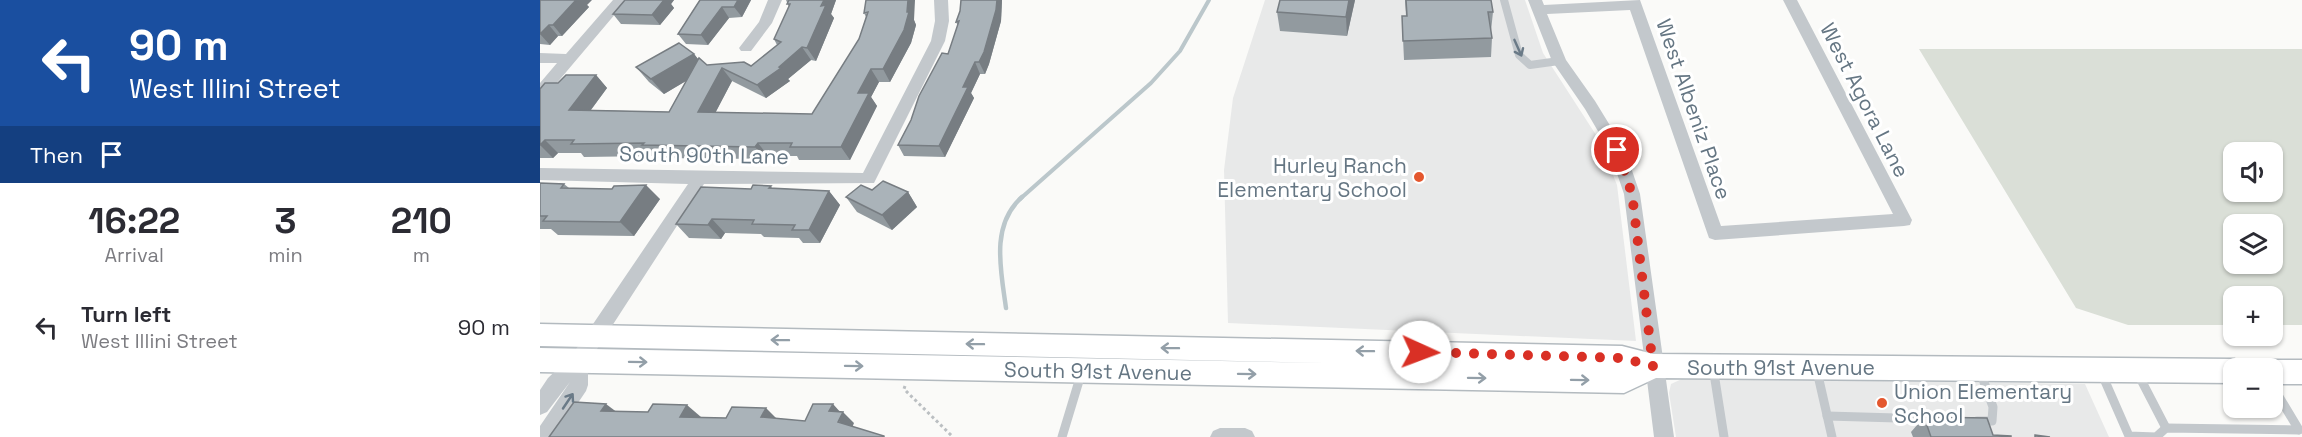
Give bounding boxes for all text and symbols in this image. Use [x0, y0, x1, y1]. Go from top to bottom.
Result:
street label: West Albeniz Place [1650, 15, 1738, 203]
street label: West Agora Lane [1814, 18, 1916, 182]
text: 90 m [129, 19, 229, 72]
icon: left [30, 24, 108, 102]
one-way arrow [1513, 39, 1524, 57]
text: West Illini Street [129, 71, 341, 106]
pin [1591, 124, 1642, 175]
icon: arrive [1600, 133, 1633, 166]
icon: arrive [95, 138, 128, 171]
street label: South 90th Lane [619, 140, 789, 170]
text: Then [30, 141, 83, 169]
map controls [2223, 142, 2283, 418]
button: sound [2223, 142, 2283, 202]
place label: Hurley Ranch Elementary School [1217, 152, 1407, 203]
marker: Hurley Ranch Elementary School [1412, 170, 1426, 184]
text: 16:22 [88, 198, 180, 244]
text: 3 [275, 198, 296, 244]
text: 210 [391, 198, 452, 244]
button: layers [2223, 214, 2283, 274]
text: Arrival [104, 242, 164, 268]
text: min [268, 242, 303, 268]
text: m [413, 242, 430, 268]
button: + [2223, 286, 2283, 346]
text: Turn left [81, 300, 171, 328]
icon: left [30, 311, 63, 344]
text: 90 m [458, 313, 510, 341]
position arrow [1388, 320, 1452, 384]
text: West Illini Street [81, 328, 238, 354]
one-way arrow [771, 334, 791, 346]
one-way arrow [966, 338, 986, 350]
one-way arrow [1161, 342, 1181, 354]
one-way arrow [1356, 345, 1376, 357]
street label: South 91st Avenue [1687, 354, 1875, 381]
one-way arrow [627, 356, 647, 368]
street label: South 91st Avenue [1004, 356, 1192, 386]
button: − [2223, 358, 2283, 418]
one-way arrow [843, 361, 863, 372]
one-way arrow [1236, 368, 1256, 380]
one-way arrow [1466, 372, 1486, 384]
one-way arrow [1570, 374, 1590, 386]
place label: Union Elementary School [1894, 378, 2072, 429]
one-way arrow [562, 393, 574, 410]
marker: Union Elementary School [1875, 396, 1889, 410]

